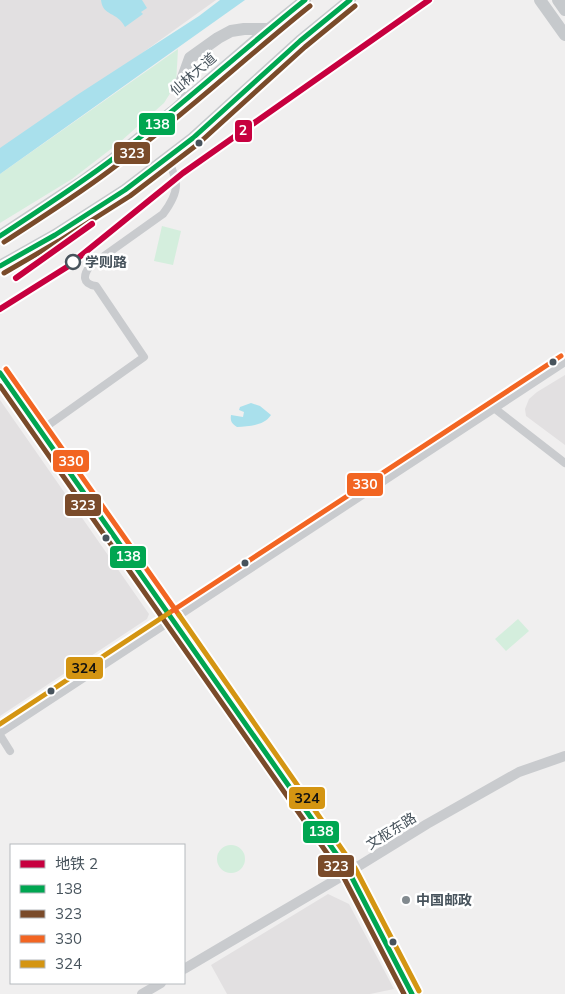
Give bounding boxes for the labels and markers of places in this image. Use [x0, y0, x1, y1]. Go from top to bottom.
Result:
unlabelled marker [194, 138, 204, 148]
place label: 学则路 [85, 253, 127, 271]
marker: 学则路 [65, 254, 81, 270]
unlabelled marker [548, 357, 558, 367]
unlabelled marker [101, 533, 111, 543]
unlabelled marker [240, 558, 250, 568]
unlabelled marker [46, 686, 56, 696]
place label: 中国邮政 [416, 891, 472, 909]
marker: 中国邮政 [400, 894, 412, 906]
unlabelled marker [388, 937, 398, 947]

